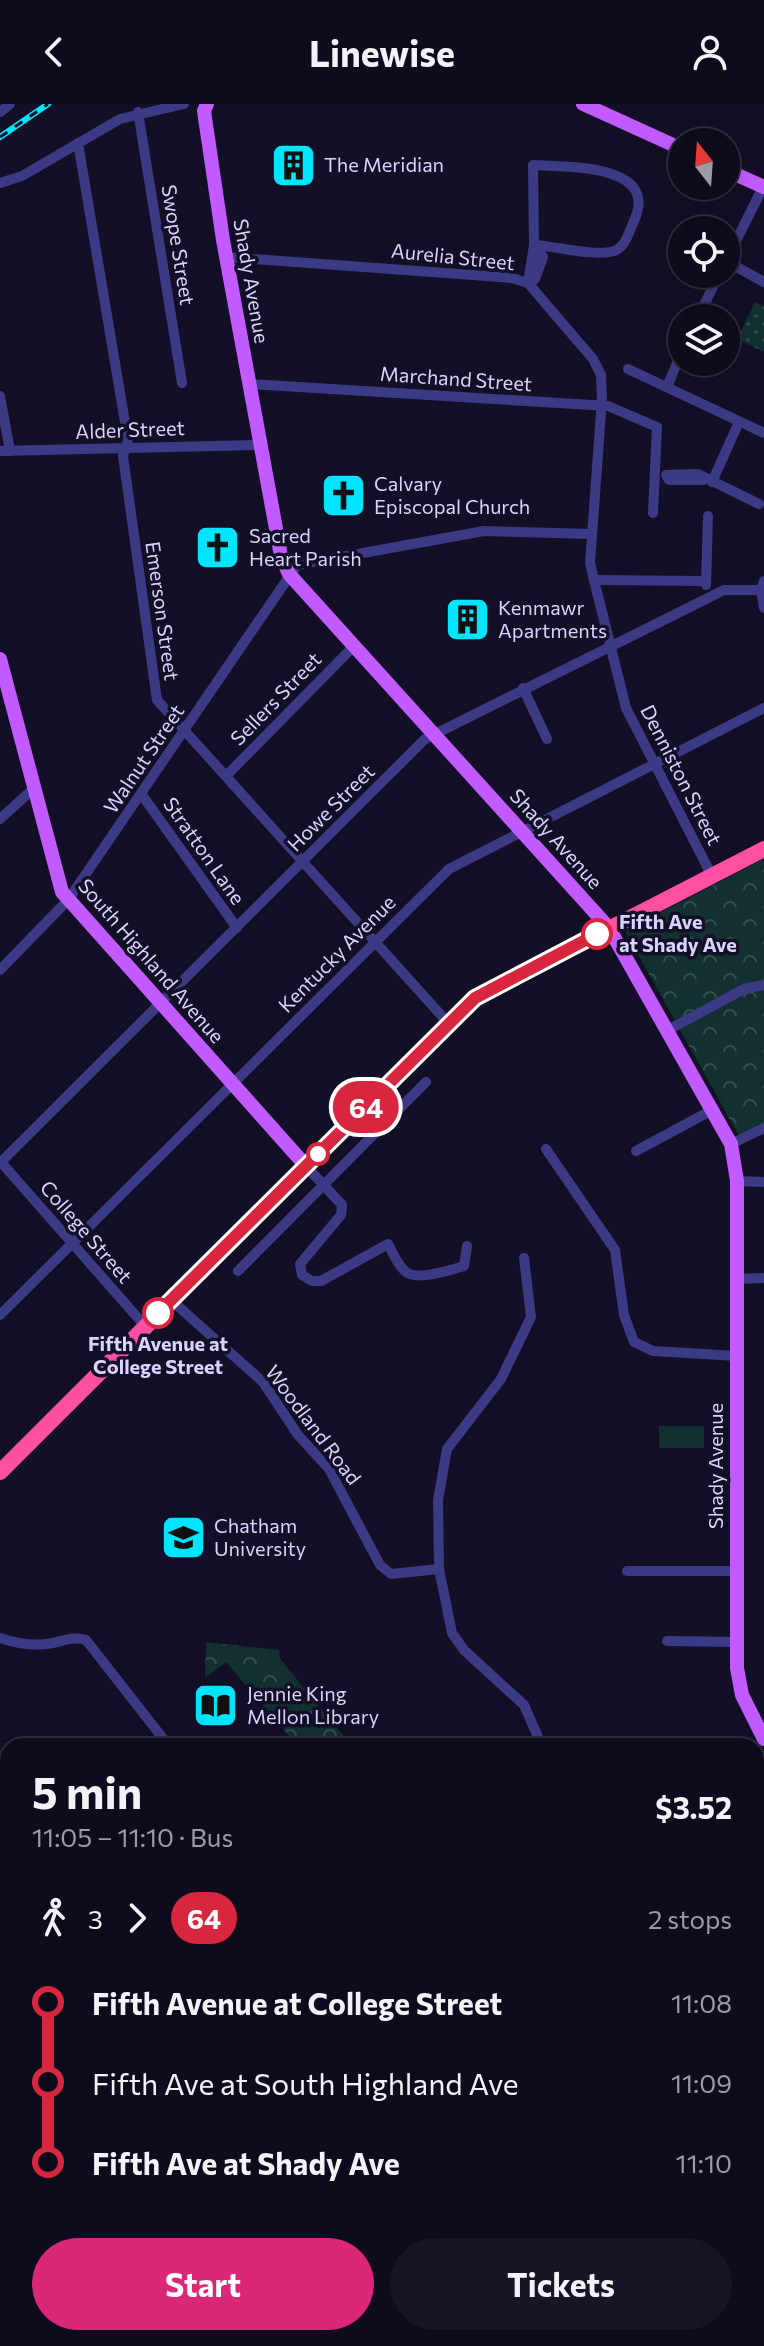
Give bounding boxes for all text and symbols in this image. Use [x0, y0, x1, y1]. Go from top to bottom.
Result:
icon: back [32, 30, 76, 74]
text: Linewise [309, 30, 455, 74]
icon: person [688, 30, 732, 74]
north arrow [668, 128, 740, 200]
map controls [668, 128, 740, 376]
building icon: The Meridian [269, 141, 317, 189]
place label: The Meridian [324, 152, 444, 176]
street label: Swope Street [158, 183, 200, 307]
button: locate [668, 216, 740, 288]
street label: Shady Avenue [229, 217, 275, 345]
street label: Aurelia Street [390, 238, 516, 274]
button: layers [668, 304, 740, 376]
street label: Marchand Street [379, 361, 533, 395]
street label: Alder Street [75, 415, 185, 443]
place label: Calvary Episcopal Church [374, 471, 530, 518]
church icon: Calvary Episcopal Church [319, 472, 367, 520]
place label: Sacred Heart Parish [249, 523, 362, 570]
church icon: Sacred Heart Parish [194, 524, 242, 572]
street label: Emerson Street [141, 540, 185, 682]
building icon: Kenmawr Apartments [443, 595, 491, 643]
place label: Kenmawr Apartments [498, 595, 607, 642]
street label: Sellers Street [225, 647, 326, 750]
street label: Walnut Street [98, 699, 188, 817]
street label: Denniston Street [636, 700, 728, 849]
street label: Howe Street [282, 759, 379, 856]
street label: Shady Avenue [506, 783, 608, 893]
street label: Stratton Lane [159, 792, 251, 909]
street label: South Highland Avenue [74, 873, 230, 1047]
street label: Kentucky Avenue [273, 890, 400, 1017]
place label: Fifth Ave at Shady Ave [619, 909, 737, 956]
marker: Fifth Ave at Shady Ave [582, 919, 612, 949]
line badge: 64 [330, 1081, 402, 1133]
text: 64 [349, 1090, 383, 1124]
unlabelled marker [307, 1143, 329, 1165]
street label: College Street [36, 1175, 138, 1287]
marker: Fifth Avenue at College Street [143, 1298, 173, 1328]
place label: Fifth Avenue at College Street [88, 1331, 228, 1378]
street label: Woodland Road [261, 1360, 367, 1489]
street label: Shady Avenue [703, 1403, 727, 1529]
school or university icon: Chatham University [159, 1513, 207, 1561]
place label: Chatham University [214, 1513, 306, 1560]
library icon: Jennie King Mellon Library [192, 1681, 240, 1729]
place label: Jennie King Mellon Library [247, 1681, 379, 1728]
text: 5 min [32, 1764, 142, 1818]
text: $3.52 [655, 1788, 732, 1825]
text: 11:05 – 11:10 · Bus [32, 1821, 233, 1852]
icon: walk [32, 1896, 76, 1940]
icon: forward [115, 1896, 159, 1940]
text: 64 [187, 1901, 221, 1935]
text: 3 [88, 1903, 103, 1934]
text: 2 stops [648, 1903, 732, 1934]
text: Fifth Avenue at College Street [92, 1984, 502, 2021]
text: 11:08 [671, 1987, 732, 2018]
text: Fifth Ave at South Highland Ave [92, 2064, 519, 2101]
text: 11:09 [671, 2067, 732, 2098]
text: Fifth Ave at Shady Ave [92, 2144, 400, 2181]
text: 11:10 [676, 2147, 732, 2178]
button: Start [32, 2238, 374, 2330]
button: Tickets [390, 2238, 732, 2330]

